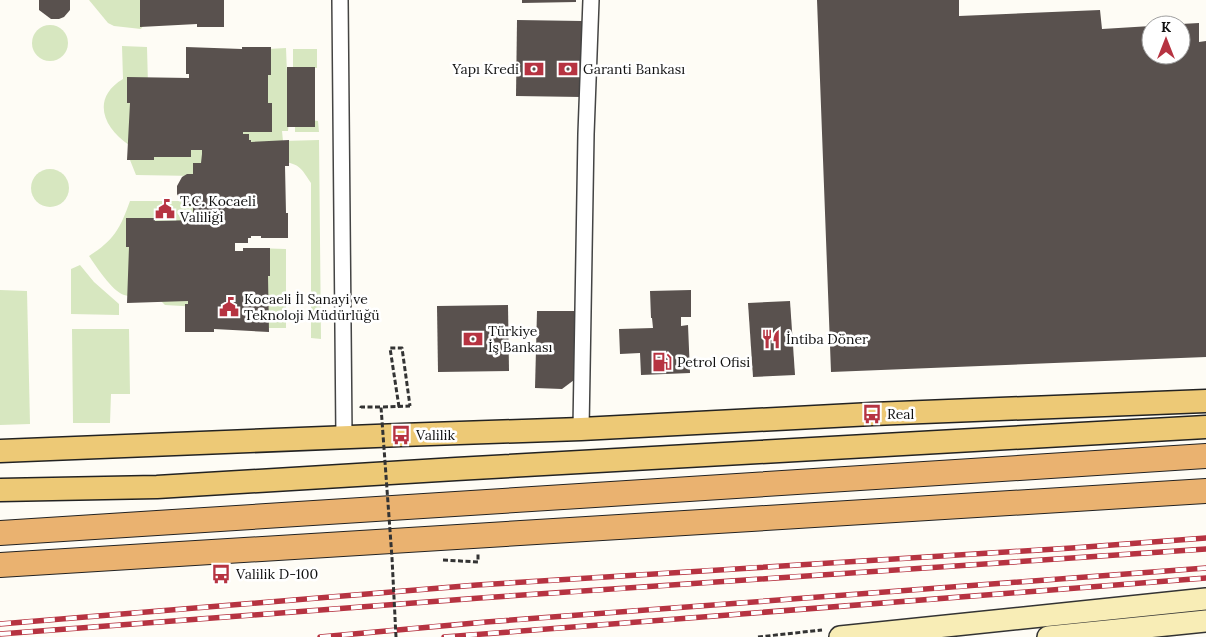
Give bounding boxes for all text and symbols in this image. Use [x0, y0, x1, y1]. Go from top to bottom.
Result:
north arrow [1141, 15, 1191, 65]
text: K [1161, 18, 1171, 36]
bank icon: Yapı Kredi [523, 58, 545, 80]
bank icon: Garanti Bankası [557, 58, 579, 80]
place label: Yapı Kredi [451, 60, 519, 78]
place label: Garanti Bankası [583, 60, 685, 78]
place label: T.C. Kocaeli Valiliği [179, 192, 256, 226]
public building icon: T.C. Kocaeli Valiliği [154, 198, 176, 220]
place label: Kocaeli İl Sanayi ve Teknoloji Müdürlüğü [244, 290, 380, 324]
public building icon: Kocaeli İl Sanayi ve Teknoloji Müdürlüğü [218, 296, 240, 318]
place label: Türkiye İş Bankası [488, 322, 552, 356]
bank icon: Türkiye İş Bankası [462, 328, 484, 350]
restaurant icon: İntiba Döner [760, 328, 782, 350]
place label: İntiba Döner [786, 330, 868, 348]
fuel station icon: Petrol Ofisi [651, 351, 673, 373]
place label: Petrol Ofisi [677, 353, 750, 371]
bus stop icon: Real [861, 403, 883, 425]
place label: Real [887, 405, 914, 423]
bus stop icon: Valilik [390, 424, 412, 446]
place label: Valilik [415, 426, 456, 444]
bus stop icon: Valilik D-100 [210, 563, 232, 585]
place label: Valilik D-100 [235, 565, 318, 583]

